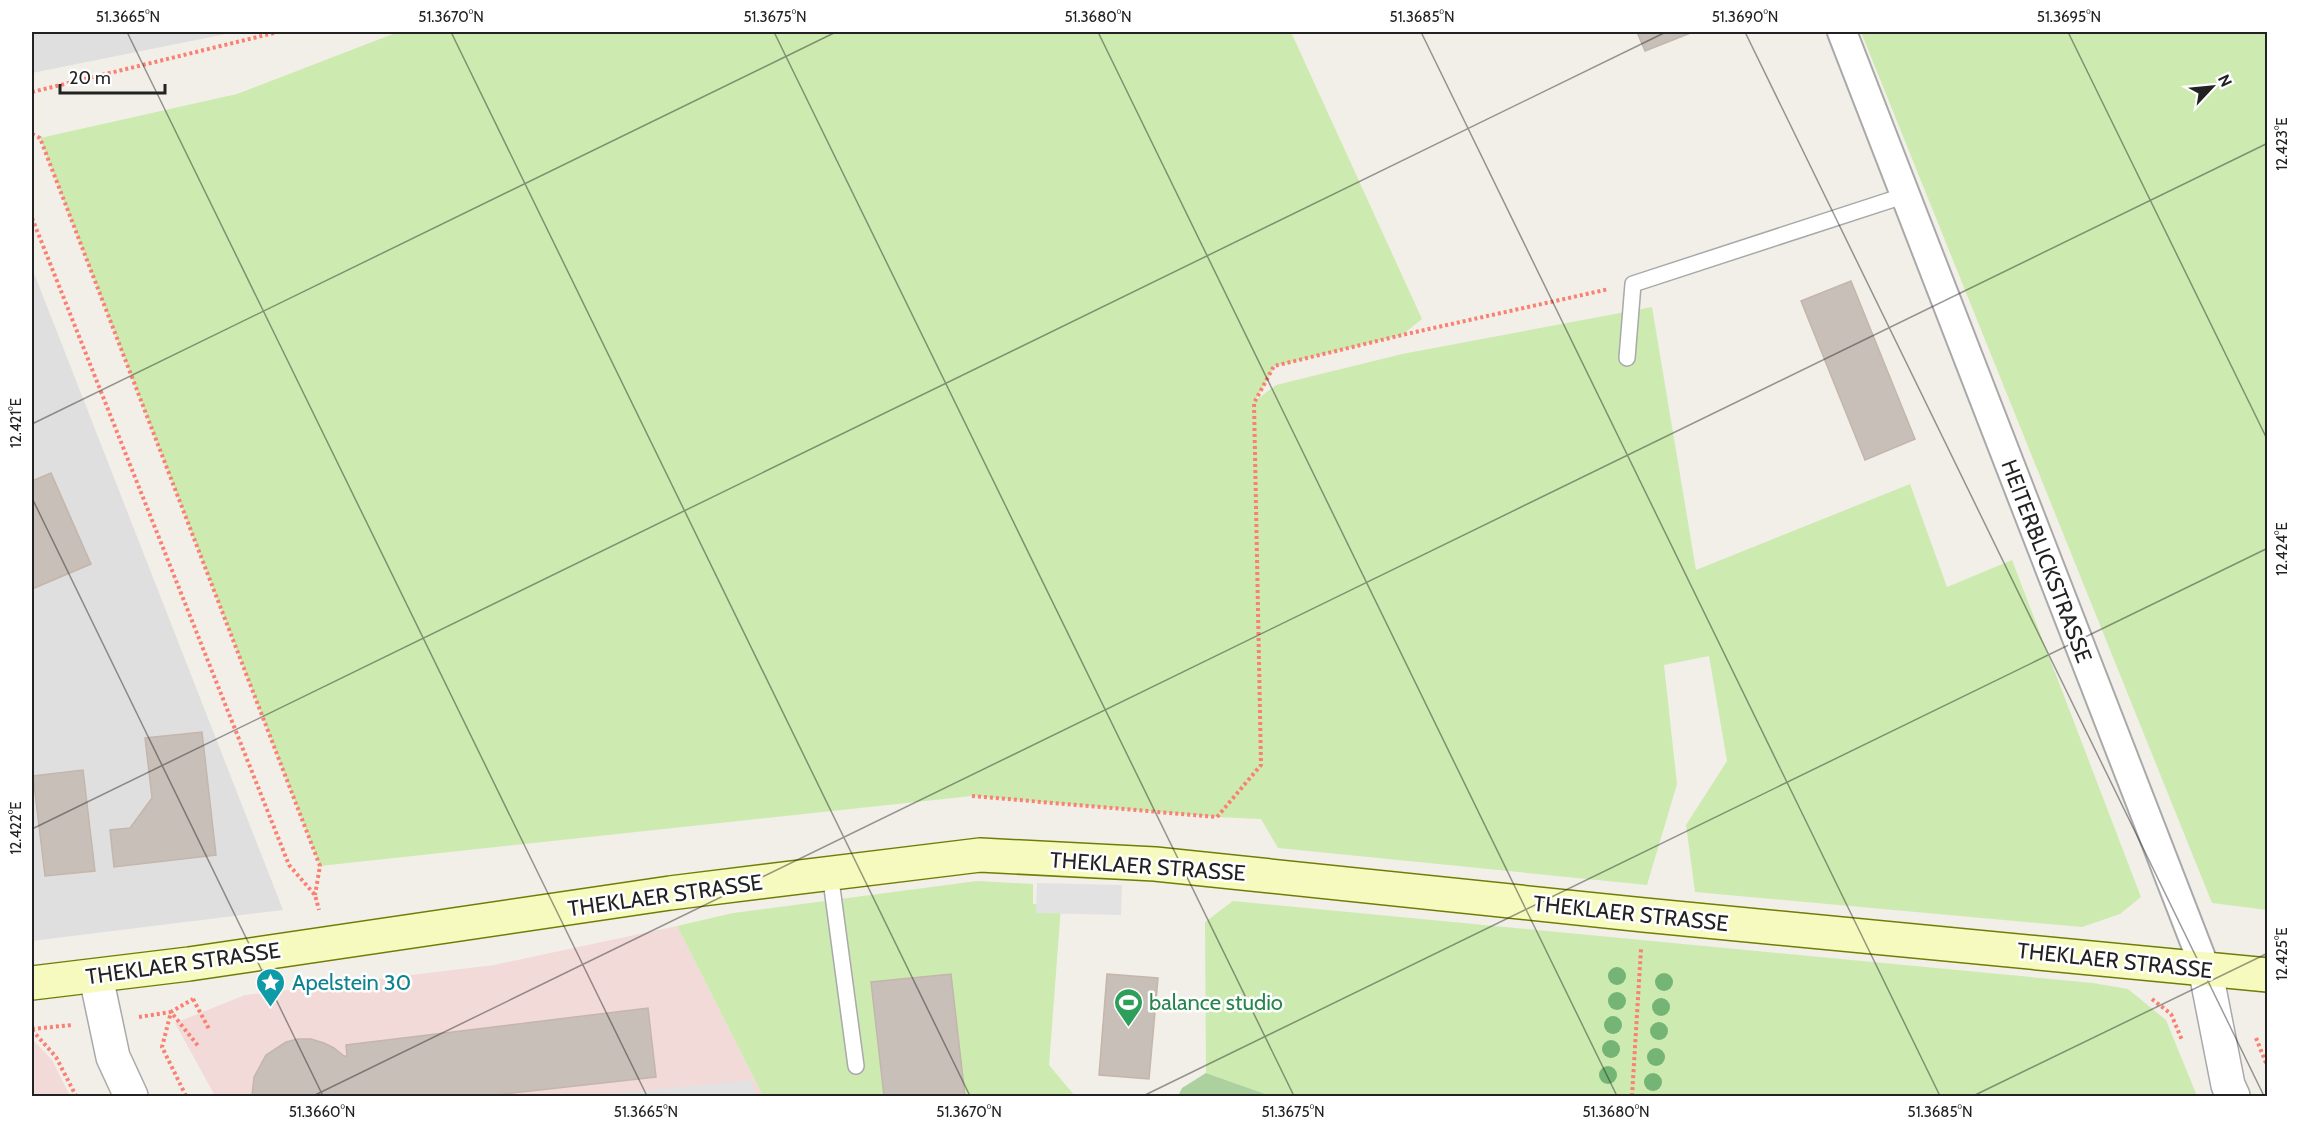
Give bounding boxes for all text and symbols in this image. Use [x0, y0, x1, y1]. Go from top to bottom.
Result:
text: 51.3665°N [96, 8, 160, 26]
text: 51.3670°N [418, 8, 484, 26]
text: 51.3675°N [743, 8, 807, 26]
text: 51.3680°N [1064, 8, 1132, 26]
text: 51.3685°N [1390, 8, 1454, 26]
text: 51.3690°N [1712, 8, 1778, 26]
text: 51.3695°N [2037, 8, 2101, 26]
scale bar [60, 57, 165, 95]
north arrow [2182, 57, 2242, 117]
text: 20 m [69, 67, 111, 89]
text: N [2214, 71, 2236, 90]
text: 12.423°E [2273, 117, 2291, 171]
text: 12.421°E [7, 398, 25, 448]
street label: HEITERBLICKSTRASSE [1995, 456, 2098, 667]
text: 12.424°E [2273, 522, 2291, 576]
text: 12.422°E [7, 802, 25, 854]
street label: THEKLAER STRASSE [1049, 846, 1247, 887]
street label: THEKLAER STRASSE [566, 868, 764, 923]
street label: THEKLAER STRASSE [1532, 890, 1730, 937]
text: 12.425°E [2273, 927, 2291, 981]
street label: THEKLAER STRASSE [84, 936, 282, 991]
street label: THEKLAER STRASSE [2016, 937, 2214, 984]
place icon: Apelstein 30 [255, 966, 287, 1008]
place label: Apelstein 30 [292, 969, 411, 996]
sports icon: balance studio [1112, 986, 1144, 1028]
place label: balance studio [1149, 989, 1283, 1016]
text: 51.3660°N [289, 1103, 355, 1121]
text: 51.3665°N [614, 1103, 678, 1121]
text: 51.3670°N [936, 1103, 1002, 1121]
text: 51.3675°N [1261, 1103, 1325, 1121]
text: 51.3680°N [1582, 1103, 1650, 1121]
text: 51.3685°N [1908, 1103, 1972, 1121]

